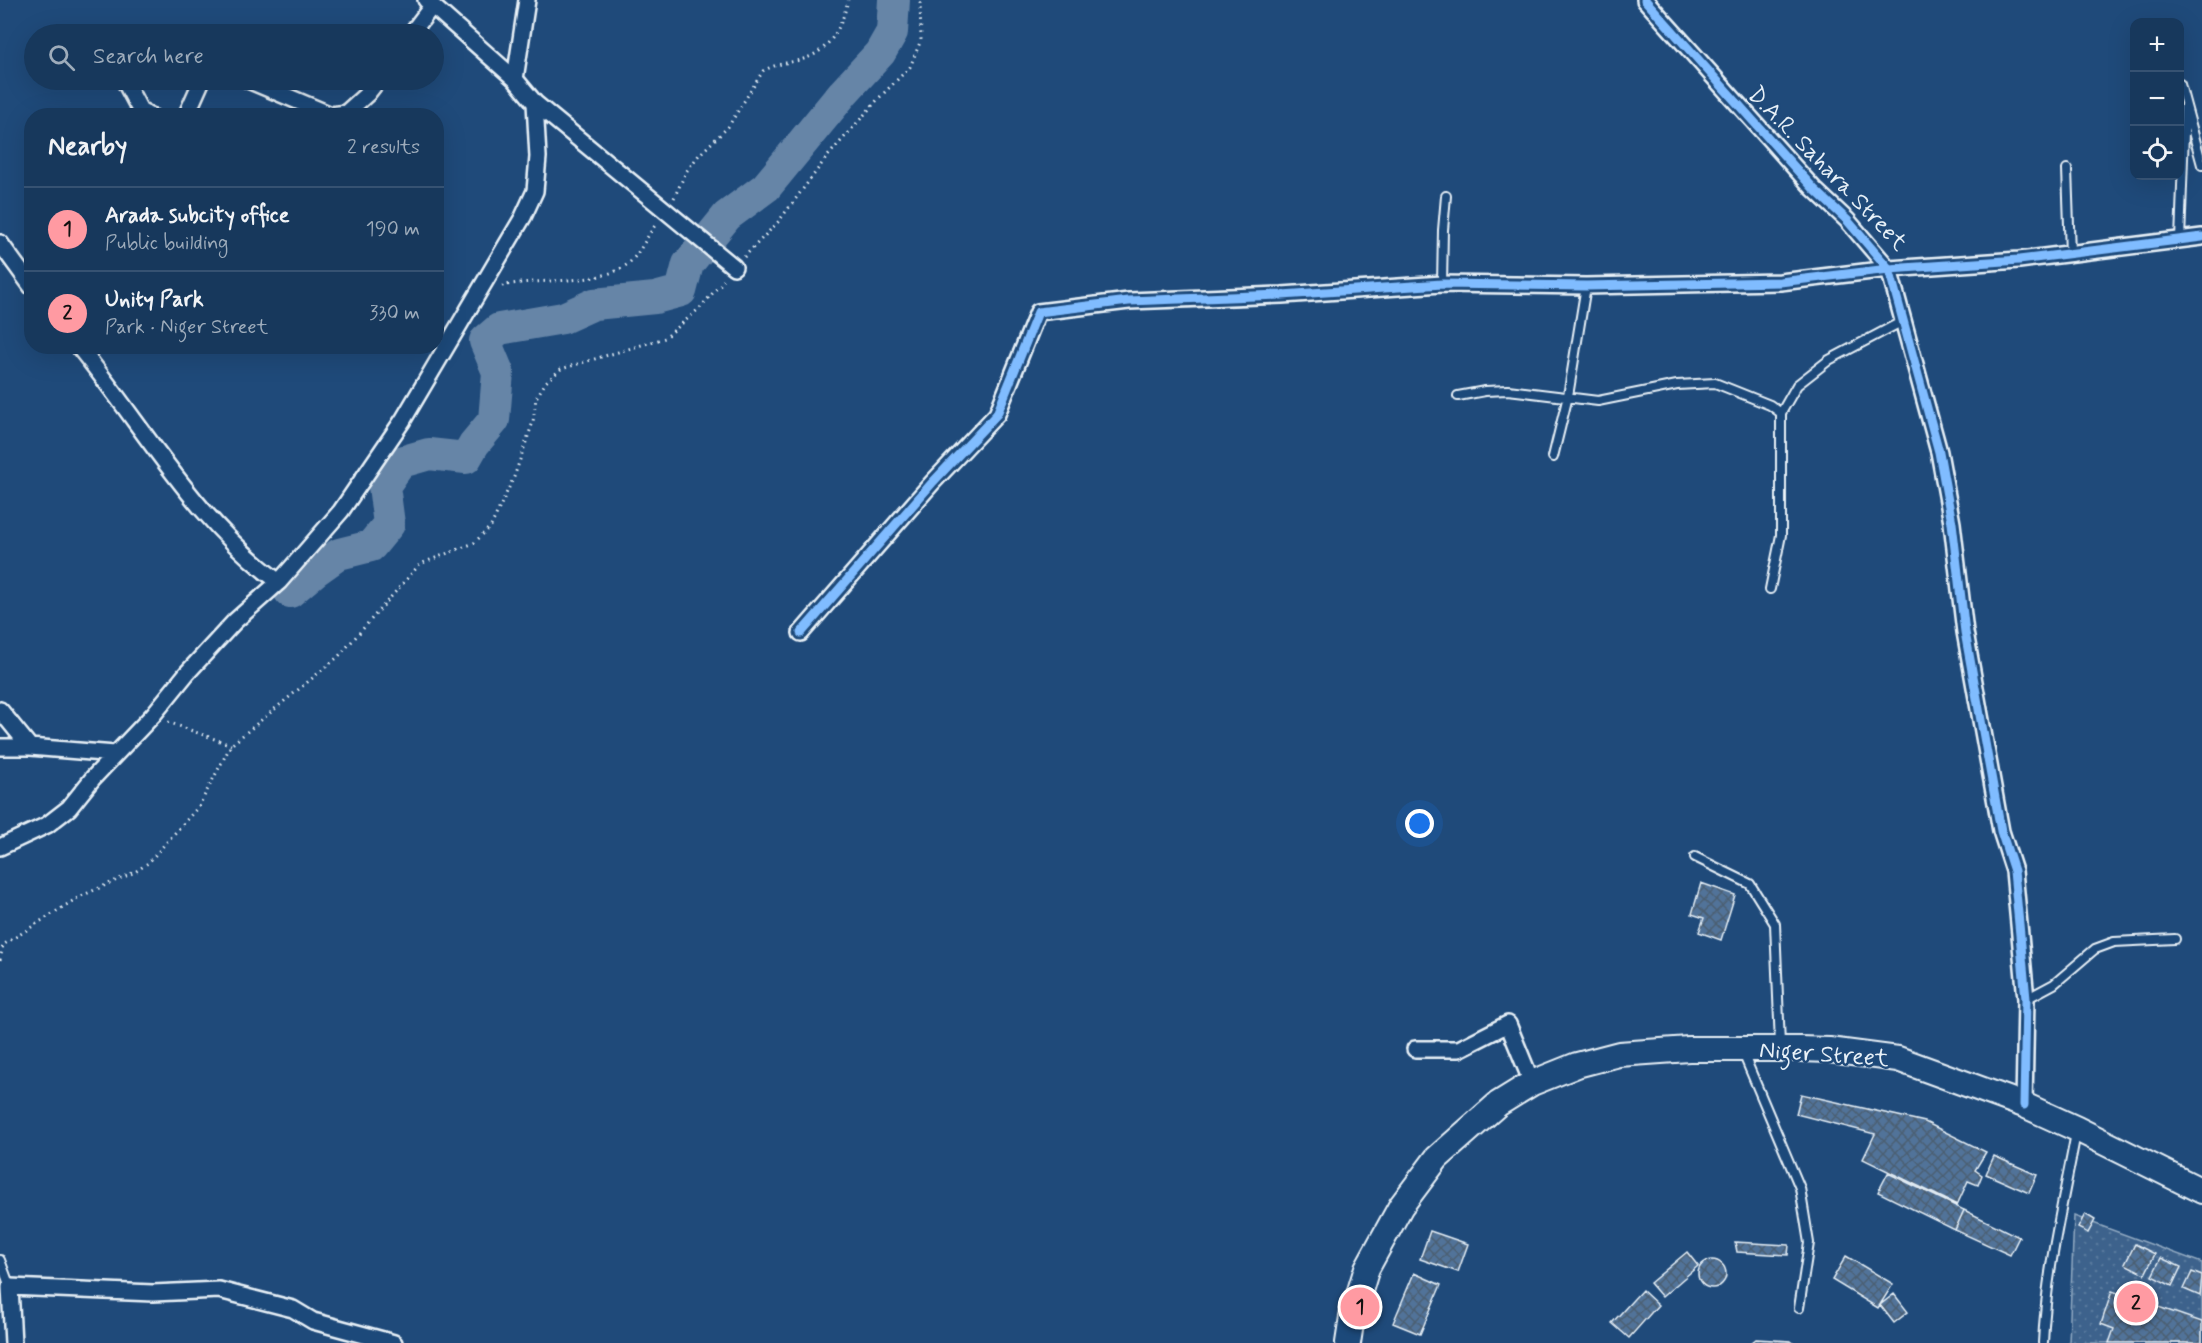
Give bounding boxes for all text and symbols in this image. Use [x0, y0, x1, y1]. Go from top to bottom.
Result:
map controls [2130, 18, 2184, 180]
button: + [2130, 18, 2184, 72]
search box [24, 24, 444, 90]
icon: search [45, 41, 78, 74]
text: Search here [93, 43, 204, 71]
button: − [2130, 72, 2184, 126]
street label: D.A.R. Sahara Street [1740, 80, 1914, 258]
button: locate [2130, 126, 2184, 180]
text: Nearby [48, 130, 127, 164]
text: 2 results [347, 134, 420, 161]
text: Arada subcity office [105, 202, 290, 230]
text: 1 [63, 216, 72, 243]
text: 190 m [366, 216, 420, 243]
text: Public building [105, 230, 228, 257]
text: Unity Park [105, 286, 204, 314]
text: 2 [63, 300, 72, 327]
text: 330 m [369, 300, 420, 327]
text: Park · Niger Street [105, 314, 268, 341]
your location [1405, 809, 1434, 838]
street label: Niger Street [1758, 1035, 1890, 1078]
pin: 2 [2116, 1280, 2156, 1326]
pin: 1 [1340, 1284, 1380, 1330]

